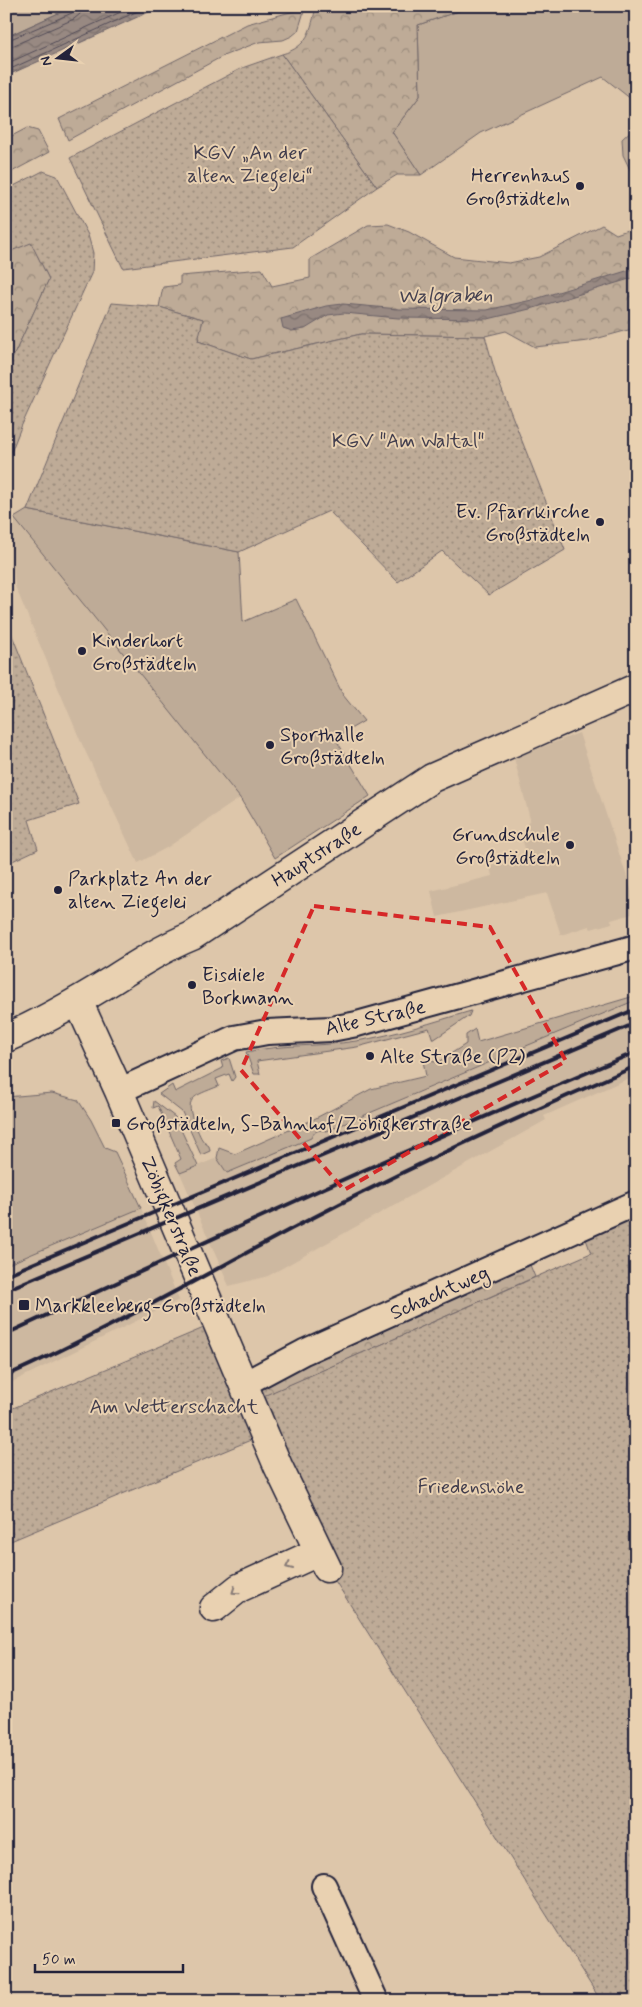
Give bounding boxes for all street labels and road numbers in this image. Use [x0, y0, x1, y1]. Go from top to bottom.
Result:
street label: Hauptstraße [267, 816, 367, 894]
street label: Alte Straße [322, 994, 428, 1043]
street label: Zöbigkerstraße [131, 1152, 208, 1282]
street label: Schachtweg [386, 1260, 494, 1328]

